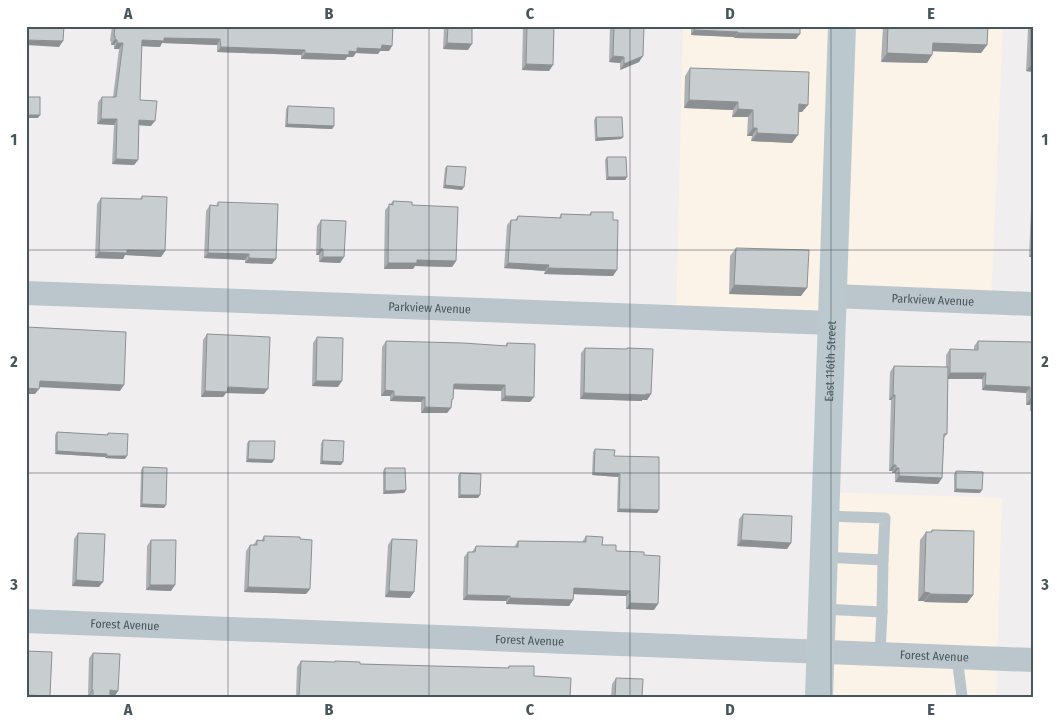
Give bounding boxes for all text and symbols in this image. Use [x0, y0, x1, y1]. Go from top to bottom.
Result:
text: A [123, 4, 133, 23]
text: B [325, 4, 334, 23]
text: C [526, 4, 535, 23]
text: D [725, 4, 735, 23]
text: E [927, 4, 935, 23]
text: 1 [11, 130, 17, 149]
text: 1 [1042, 130, 1048, 149]
street label: Parkview Avenue [891, 291, 974, 309]
street label: Parkview Avenue [388, 299, 471, 317]
street label: East 116th Street [822, 320, 839, 402]
text: 2 [9, 352, 18, 371]
text: 2 [1040, 352, 1049, 371]
text: 3 [9, 575, 18, 594]
text: 3 [1040, 575, 1049, 594]
street label: Forest Avenue [90, 617, 160, 633]
street label: Forest Avenue [495, 632, 564, 649]
street label: Forest Avenue [900, 648, 969, 665]
text: A [123, 700, 133, 719]
text: B [325, 700, 334, 719]
text: C [526, 700, 535, 719]
text: D [725, 700, 735, 719]
text: E [927, 700, 935, 719]

